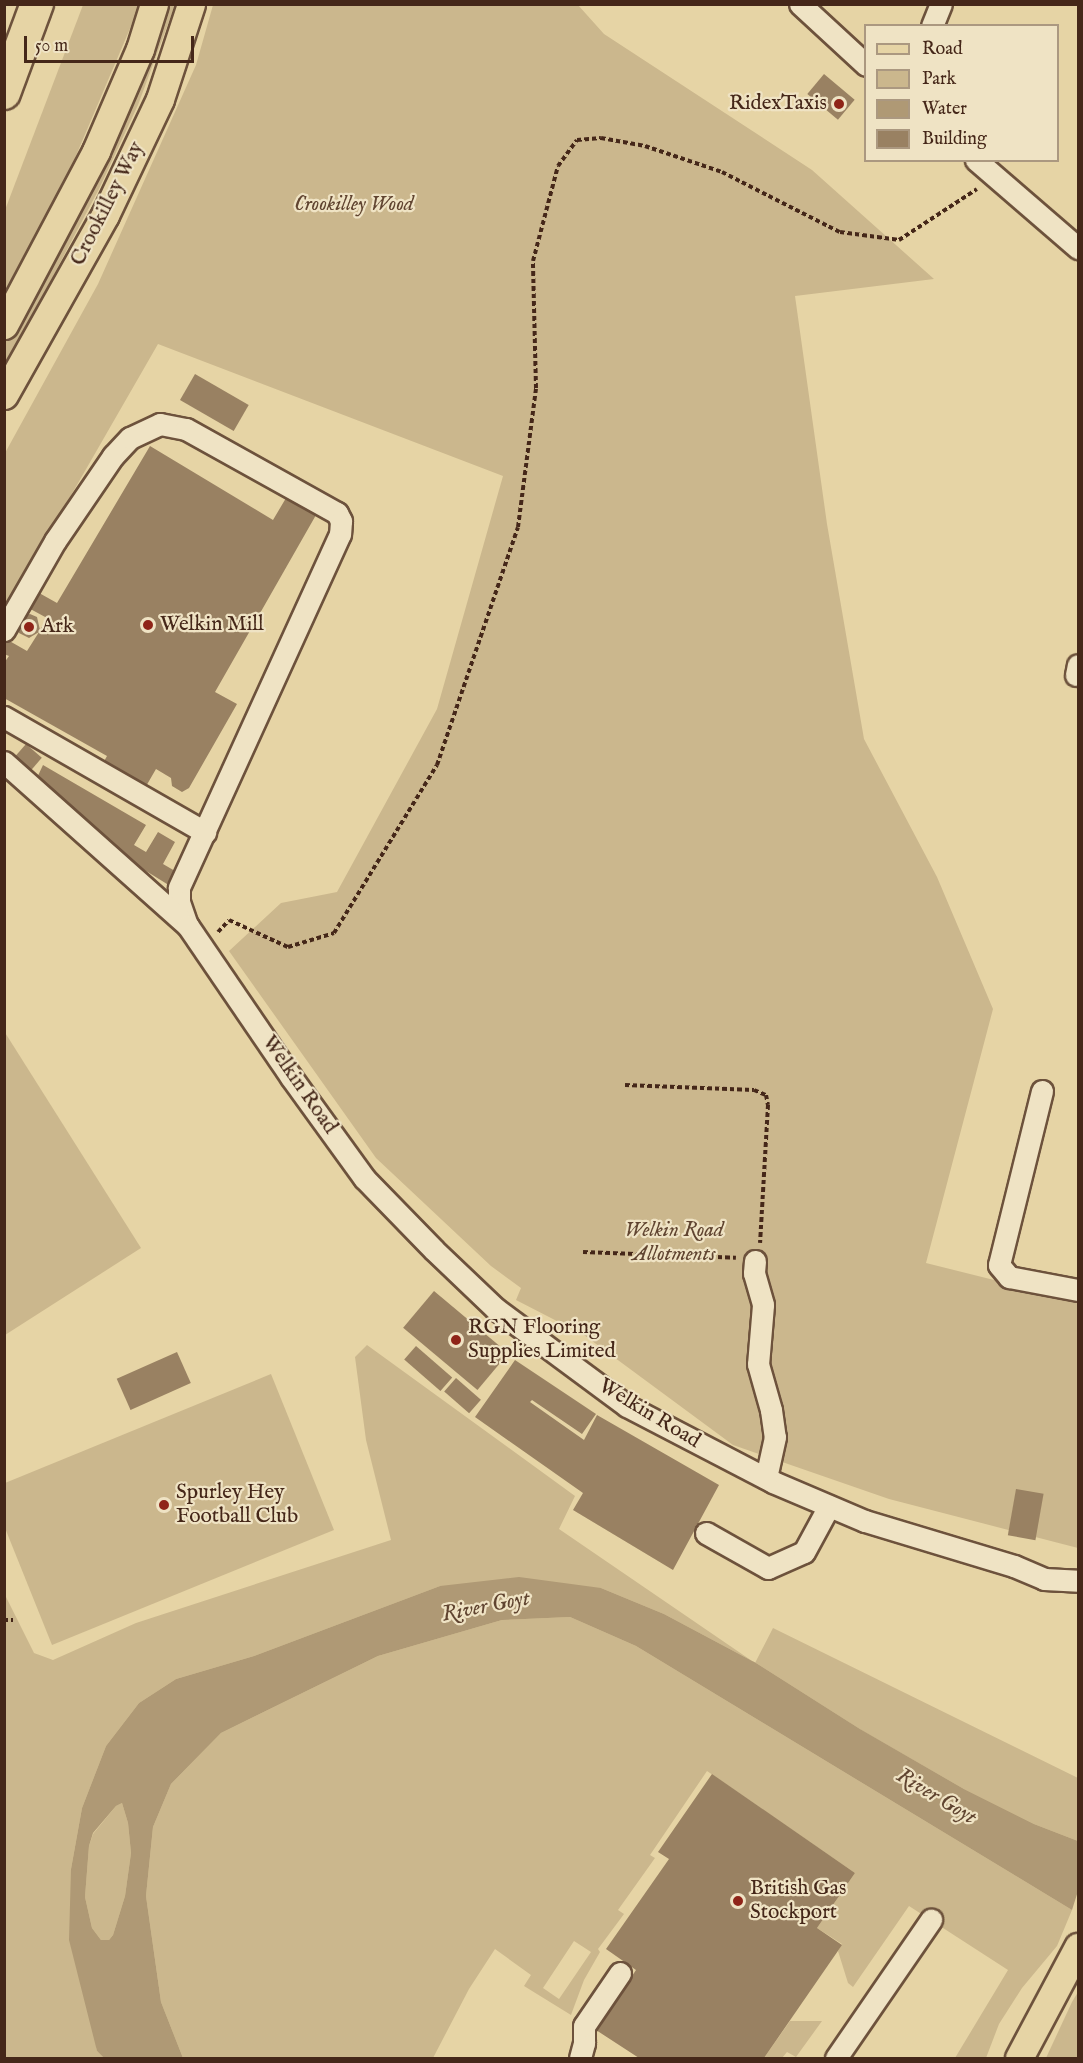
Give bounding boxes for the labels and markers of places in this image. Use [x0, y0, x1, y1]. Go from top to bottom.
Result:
place label: RidexTaxis [729, 91, 827, 117]
marker: RidexTaxis [832, 97, 846, 111]
place label: Welkin Mill [160, 612, 264, 638]
place label: Ark [41, 614, 74, 640]
marker: Welkin Mill [141, 618, 155, 632]
marker: Ark [22, 620, 36, 634]
place label: RGN Flooring Supplies Limited [468, 1315, 616, 1365]
marker: RGN Flooring Supplies Limited [449, 1333, 463, 1347]
place label: Spurley Hey Football Club [176, 1480, 298, 1530]
marker: Spurley Hey Football Club [157, 1498, 171, 1512]
place label: British Gas Stockport [750, 1876, 846, 1926]
marker: British Gas Stockport [731, 1894, 745, 1908]

